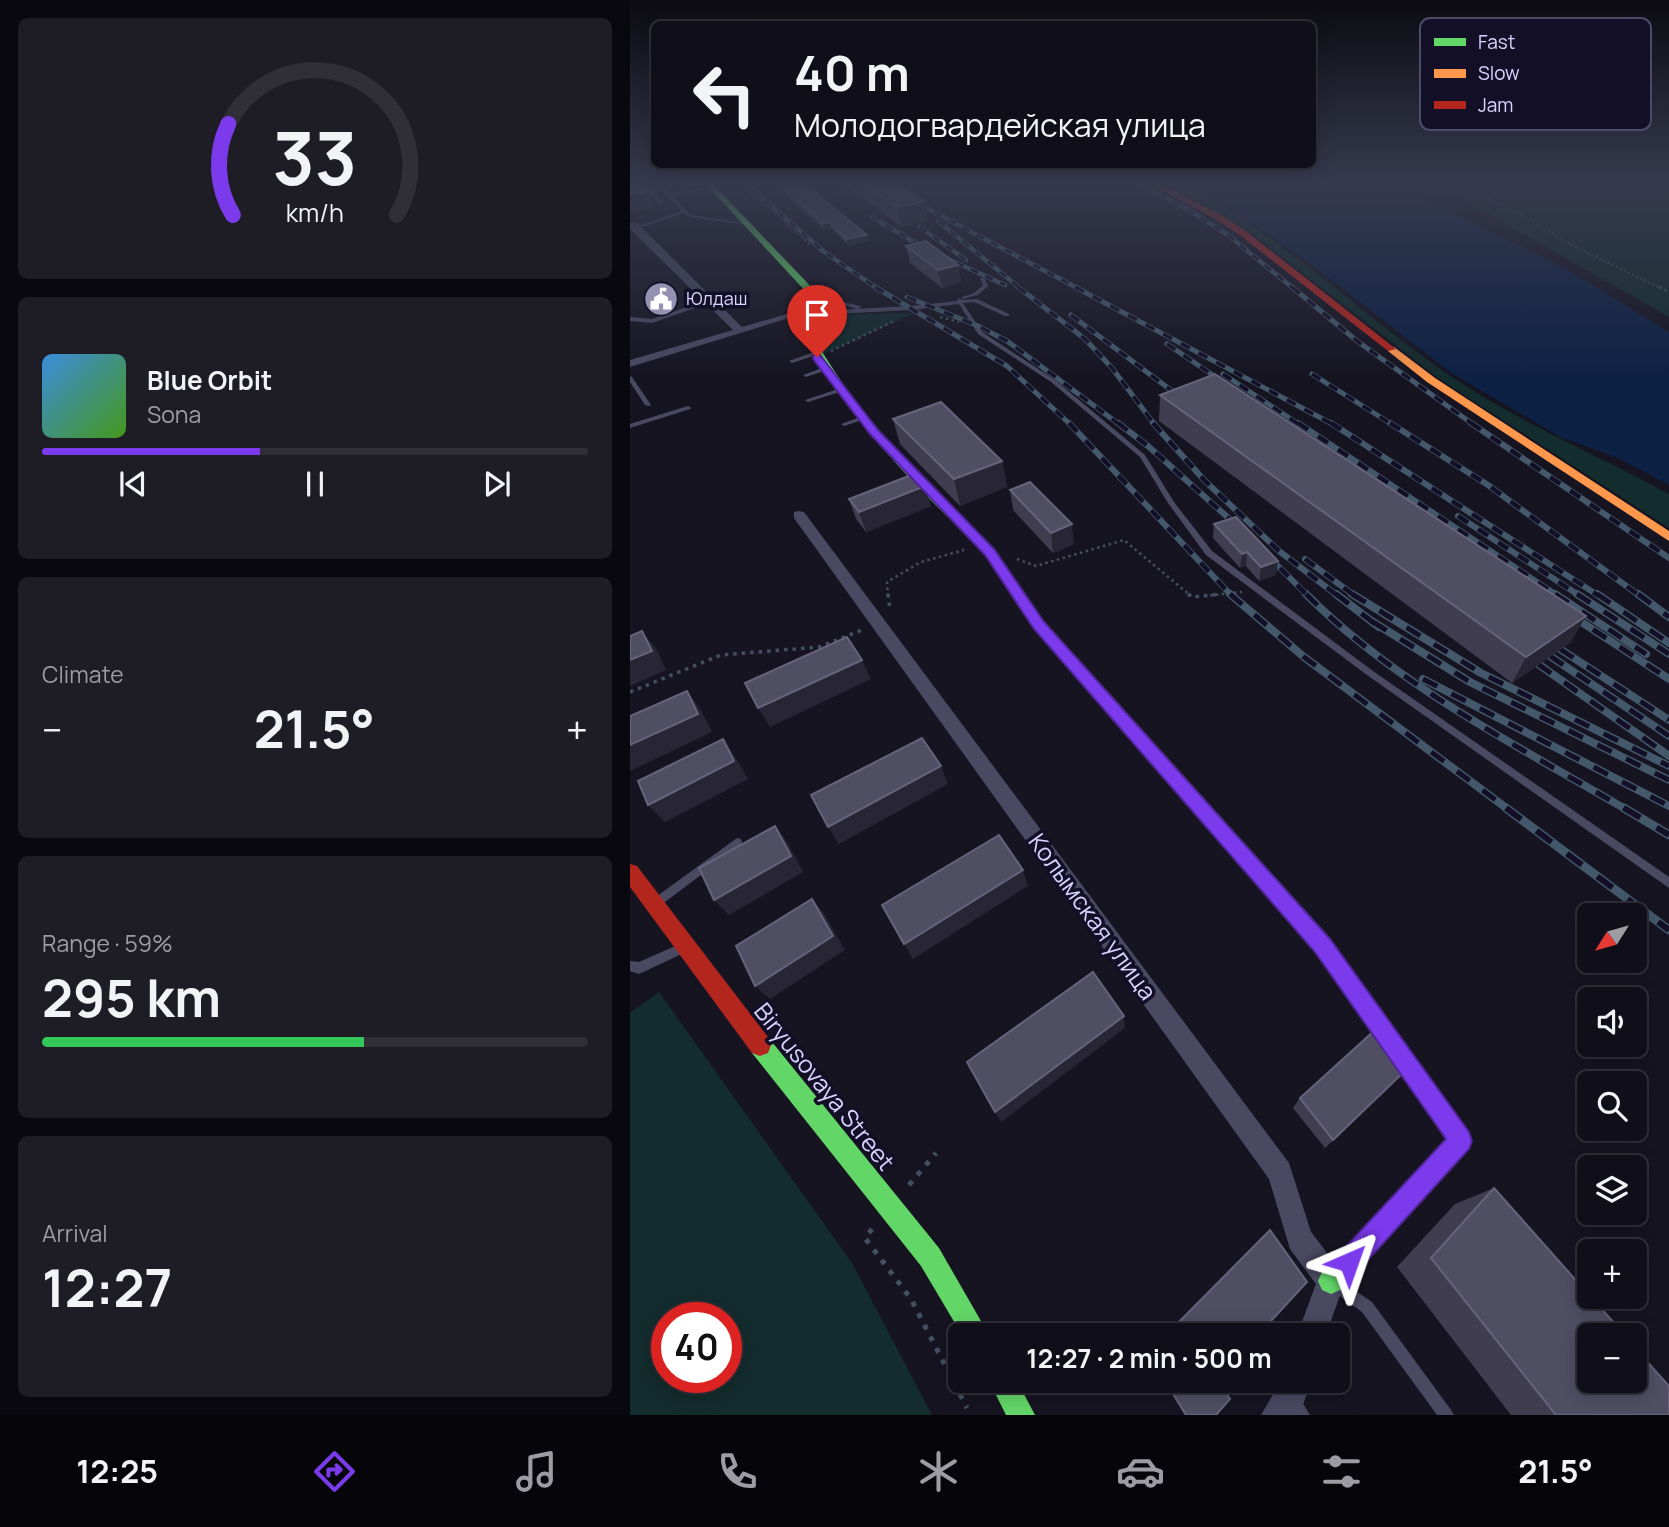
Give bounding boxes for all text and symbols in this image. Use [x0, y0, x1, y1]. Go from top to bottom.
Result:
legend [1420, 18, 1651, 130]
text: Fast [1478, 29, 1515, 55]
text: 40 m [794, 39, 910, 106]
icon: left [679, 49, 770, 140]
text: Slow [1478, 60, 1520, 86]
text: Jam [1478, 92, 1513, 118]
text: Молодогвардейская улица [794, 103, 1206, 147]
text: 33 [273, 107, 357, 207]
text: km/h [286, 195, 344, 230]
public building icon: Юлдаш [642, 280, 680, 318]
pin [787, 285, 847, 357]
place label: Юлдаш [686, 286, 747, 310]
icon: arrive [798, 296, 836, 334]
text: Blue Orbit [147, 362, 272, 398]
text: Sona [147, 398, 201, 430]
icon: previous [114, 465, 152, 503]
icon: pause [296, 465, 334, 503]
icon: next [478, 465, 516, 503]
text: Climate [42, 658, 124, 690]
text: 21.5° [254, 693, 375, 764]
text: − [42, 703, 63, 755]
text: + [566, 703, 588, 755]
street label: Колымская улица [1022, 826, 1165, 1006]
north arrow [1577, 903, 1647, 973]
map controls [1577, 903, 1647, 1393]
text: Range · 59% [42, 927, 173, 959]
text: 295 km [42, 962, 221, 1033]
button: sound [1577, 987, 1647, 1057]
street label: Biryusovaya Street [747, 995, 903, 1177]
button: search [1577, 1071, 1647, 1141]
button: layers [1577, 1155, 1647, 1225]
text: Arrival [42, 1217, 108, 1249]
position arrow [1312, 1225, 1386, 1299]
button: + [1577, 1239, 1647, 1309]
text: 12:27 [42, 1252, 172, 1323]
speed limit sign: 40 [651, 1302, 742, 1393]
button: − [1577, 1323, 1647, 1393]
text: 12:27 · 2 min · 500 m [1026, 1340, 1272, 1376]
icon: directions [310, 1447, 359, 1496]
icon: music [512, 1447, 561, 1496]
icon: phone [713, 1447, 762, 1496]
icon: climate [914, 1447, 963, 1496]
icon: car [1116, 1447, 1165, 1496]
icon: filters [1317, 1447, 1366, 1496]
text: 12:25 [76, 1449, 158, 1493]
text: 21.5° [1518, 1449, 1593, 1493]

